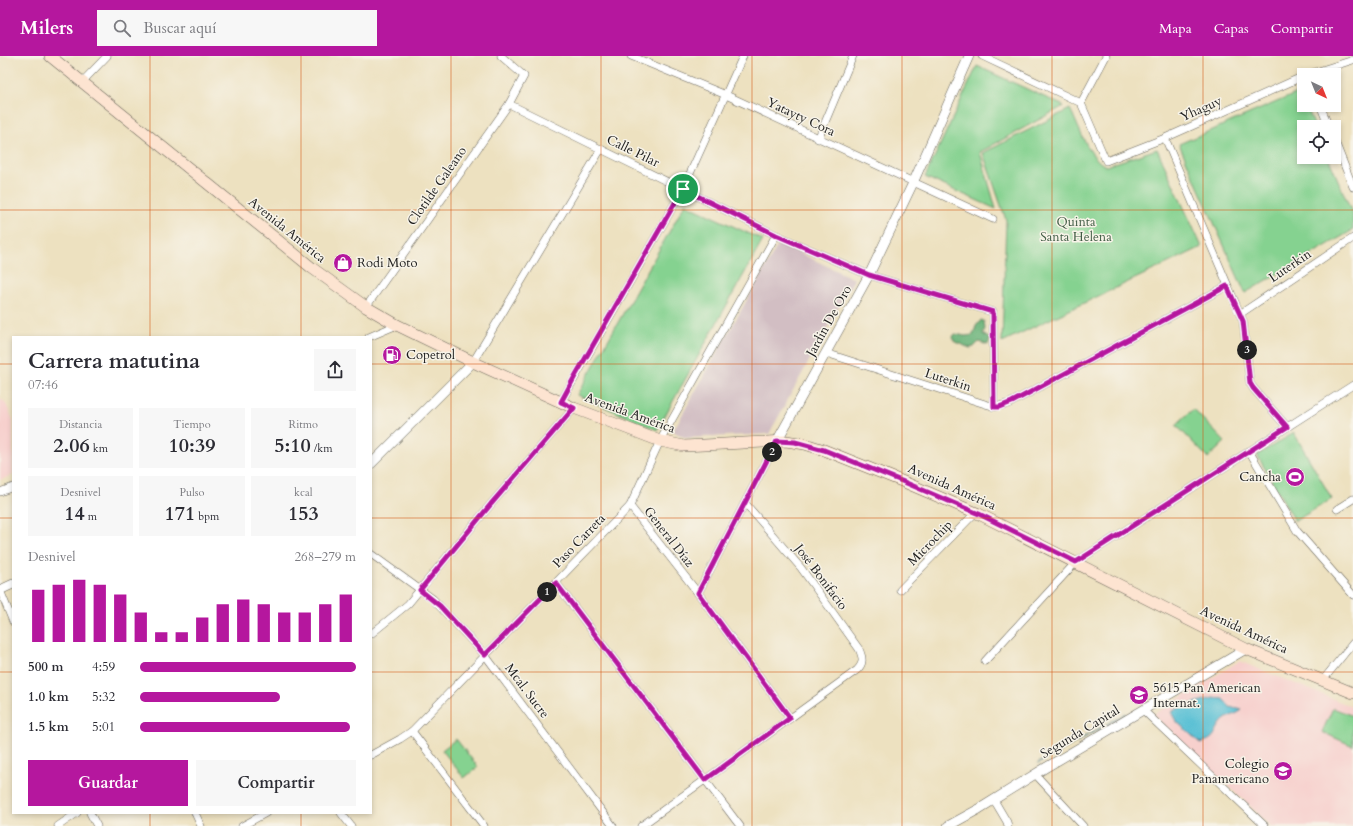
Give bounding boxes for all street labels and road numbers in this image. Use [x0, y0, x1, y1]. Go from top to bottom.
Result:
street label: Yhaguy [1177, 92, 1225, 126]
street label: Yatayty Cora [764, 93, 839, 141]
street label: Calle Pilar [604, 131, 663, 172]
street label: Clotilde Galeano [403, 143, 471, 229]
street label: Avenida América [244, 193, 330, 267]
street label: Luterkin [1265, 245, 1315, 287]
street label: Jardin De Oro [801, 282, 856, 362]
street label: Luterkin [923, 364, 974, 396]
street label: Avenida América [582, 388, 678, 438]
street label: Avenida América [905, 459, 999, 515]
street label: General Díaz [640, 503, 698, 571]
street label: Paso Carreta [549, 510, 610, 572]
street label: Microchip [904, 516, 956, 570]
street label: José Bonifacio [789, 539, 852, 614]
street label: Avenida América [1197, 602, 1291, 658]
street label: Mcal. Sucre [501, 660, 554, 722]
street label: Segunda Capital [1037, 701, 1124, 763]

